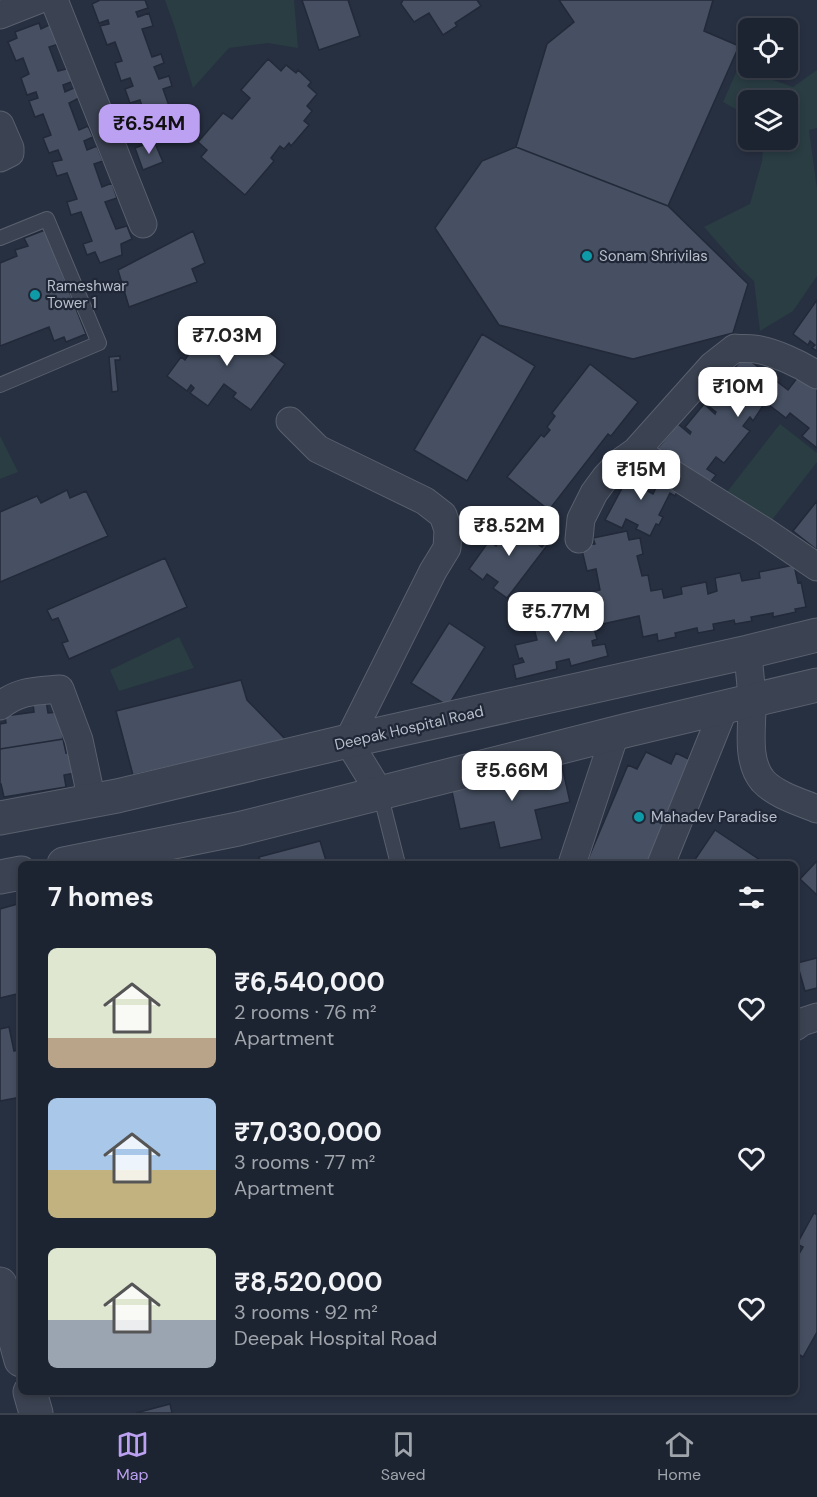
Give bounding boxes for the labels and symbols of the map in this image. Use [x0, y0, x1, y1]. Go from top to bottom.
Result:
pin: ₹6.54M [100, 104, 198, 155]
place label: Sonam Shrivilas [599, 246, 708, 266]
marker: Sonam Shrivilas [580, 249, 594, 263]
place label: Rameshwar Tower 1 [47, 276, 127, 313]
marker: Rameshwar Tower 1 [28, 288, 42, 302]
pin: ₹7.03M [178, 316, 276, 367]
pin: ₹10M [702, 367, 774, 418]
pin: ₹15M [605, 450, 677, 501]
pin: ₹8.52M [460, 506, 558, 557]
pin: ₹5.77M [507, 592, 605, 643]
street label: Deepak Hospital Road [333, 701, 485, 755]
pin: ₹5.66M [463, 751, 561, 802]
place label: Mahadev Paradise [651, 807, 777, 827]
marker: Mahadev Paradise [632, 810, 646, 824]

